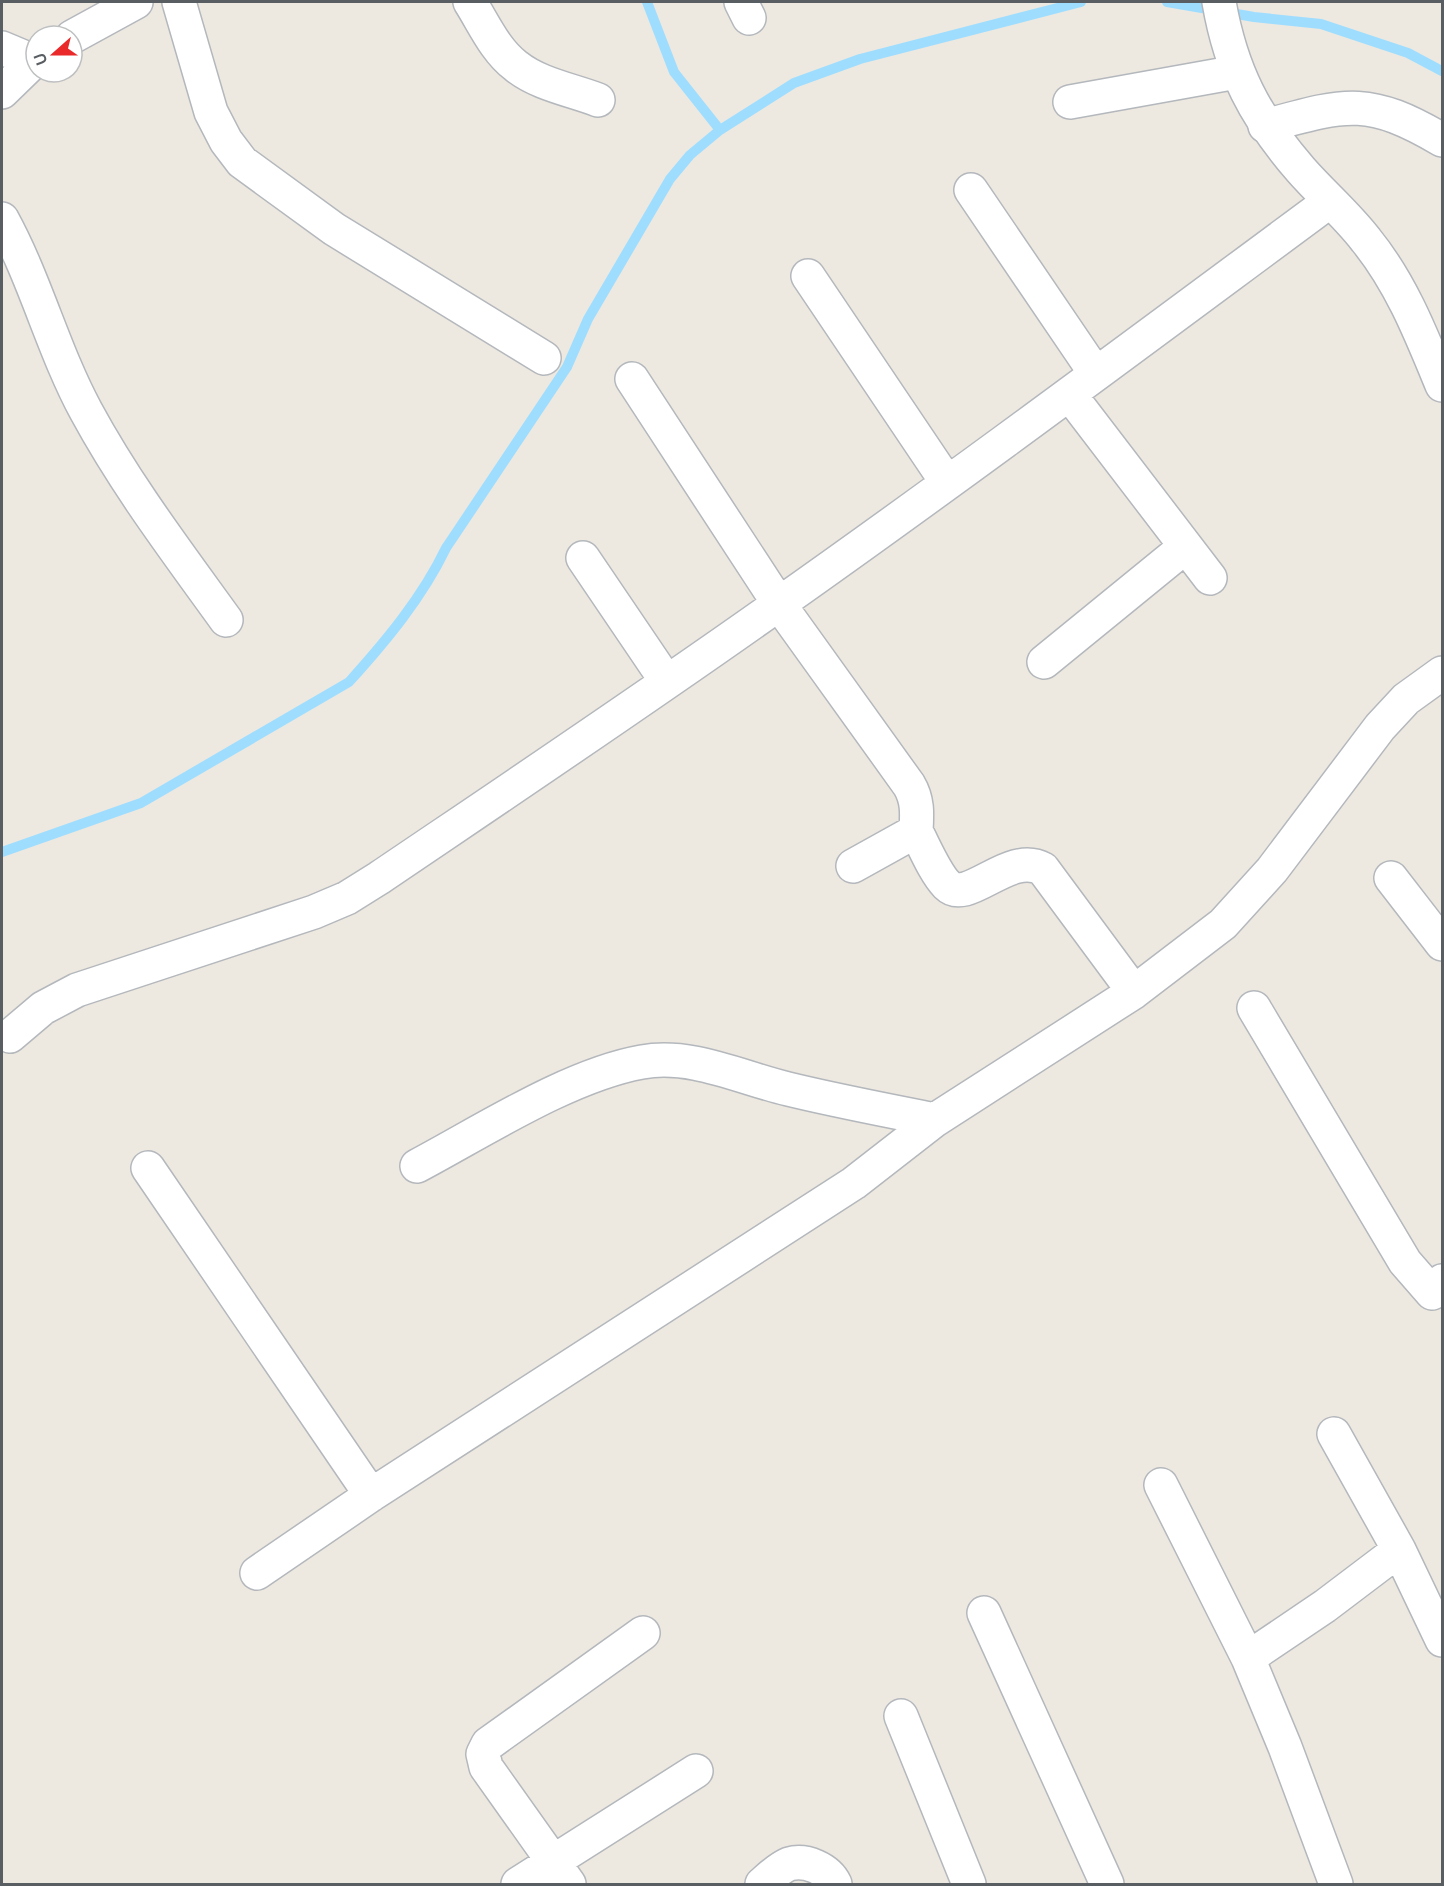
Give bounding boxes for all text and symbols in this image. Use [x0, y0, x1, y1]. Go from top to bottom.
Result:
north arrow [24, 24, 84, 84]
text: U [30, 50, 51, 68]

